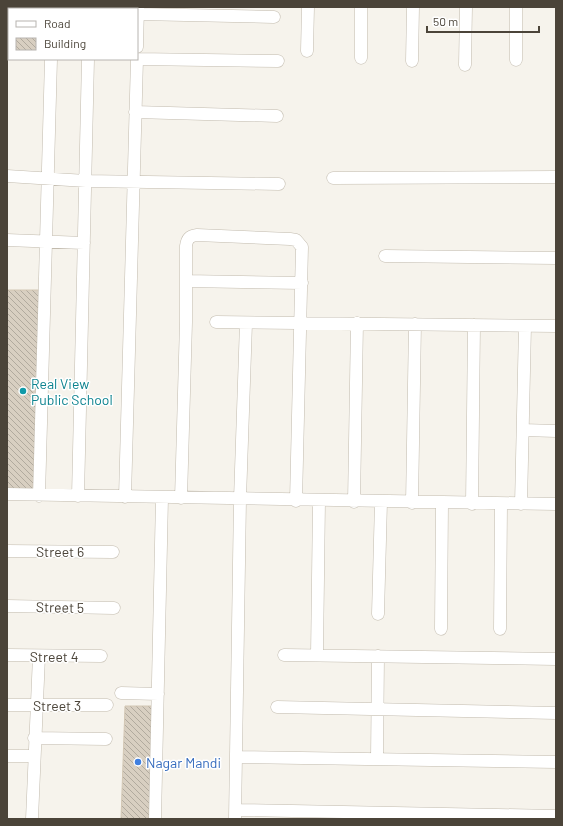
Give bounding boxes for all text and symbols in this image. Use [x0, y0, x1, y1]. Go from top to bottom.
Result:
legend [8, 8, 138, 60]
scale bar [427, 8, 539, 34]
text: 50 m [433, 14, 458, 28]
text: Road [44, 16, 71, 30]
text: Building [44, 36, 86, 50]
place label: Real View Public School [31, 375, 113, 408]
marker: Real View Public School [18, 386, 28, 396]
street label: Street 6 [36, 543, 84, 560]
street label: Street 5 [36, 598, 84, 616]
street label: Street 4 [30, 648, 78, 665]
street label: Street 3 [33, 697, 81, 714]
place label: Nagar Mandi [146, 754, 221, 771]
marker: Nagar Mandi [133, 757, 143, 767]

